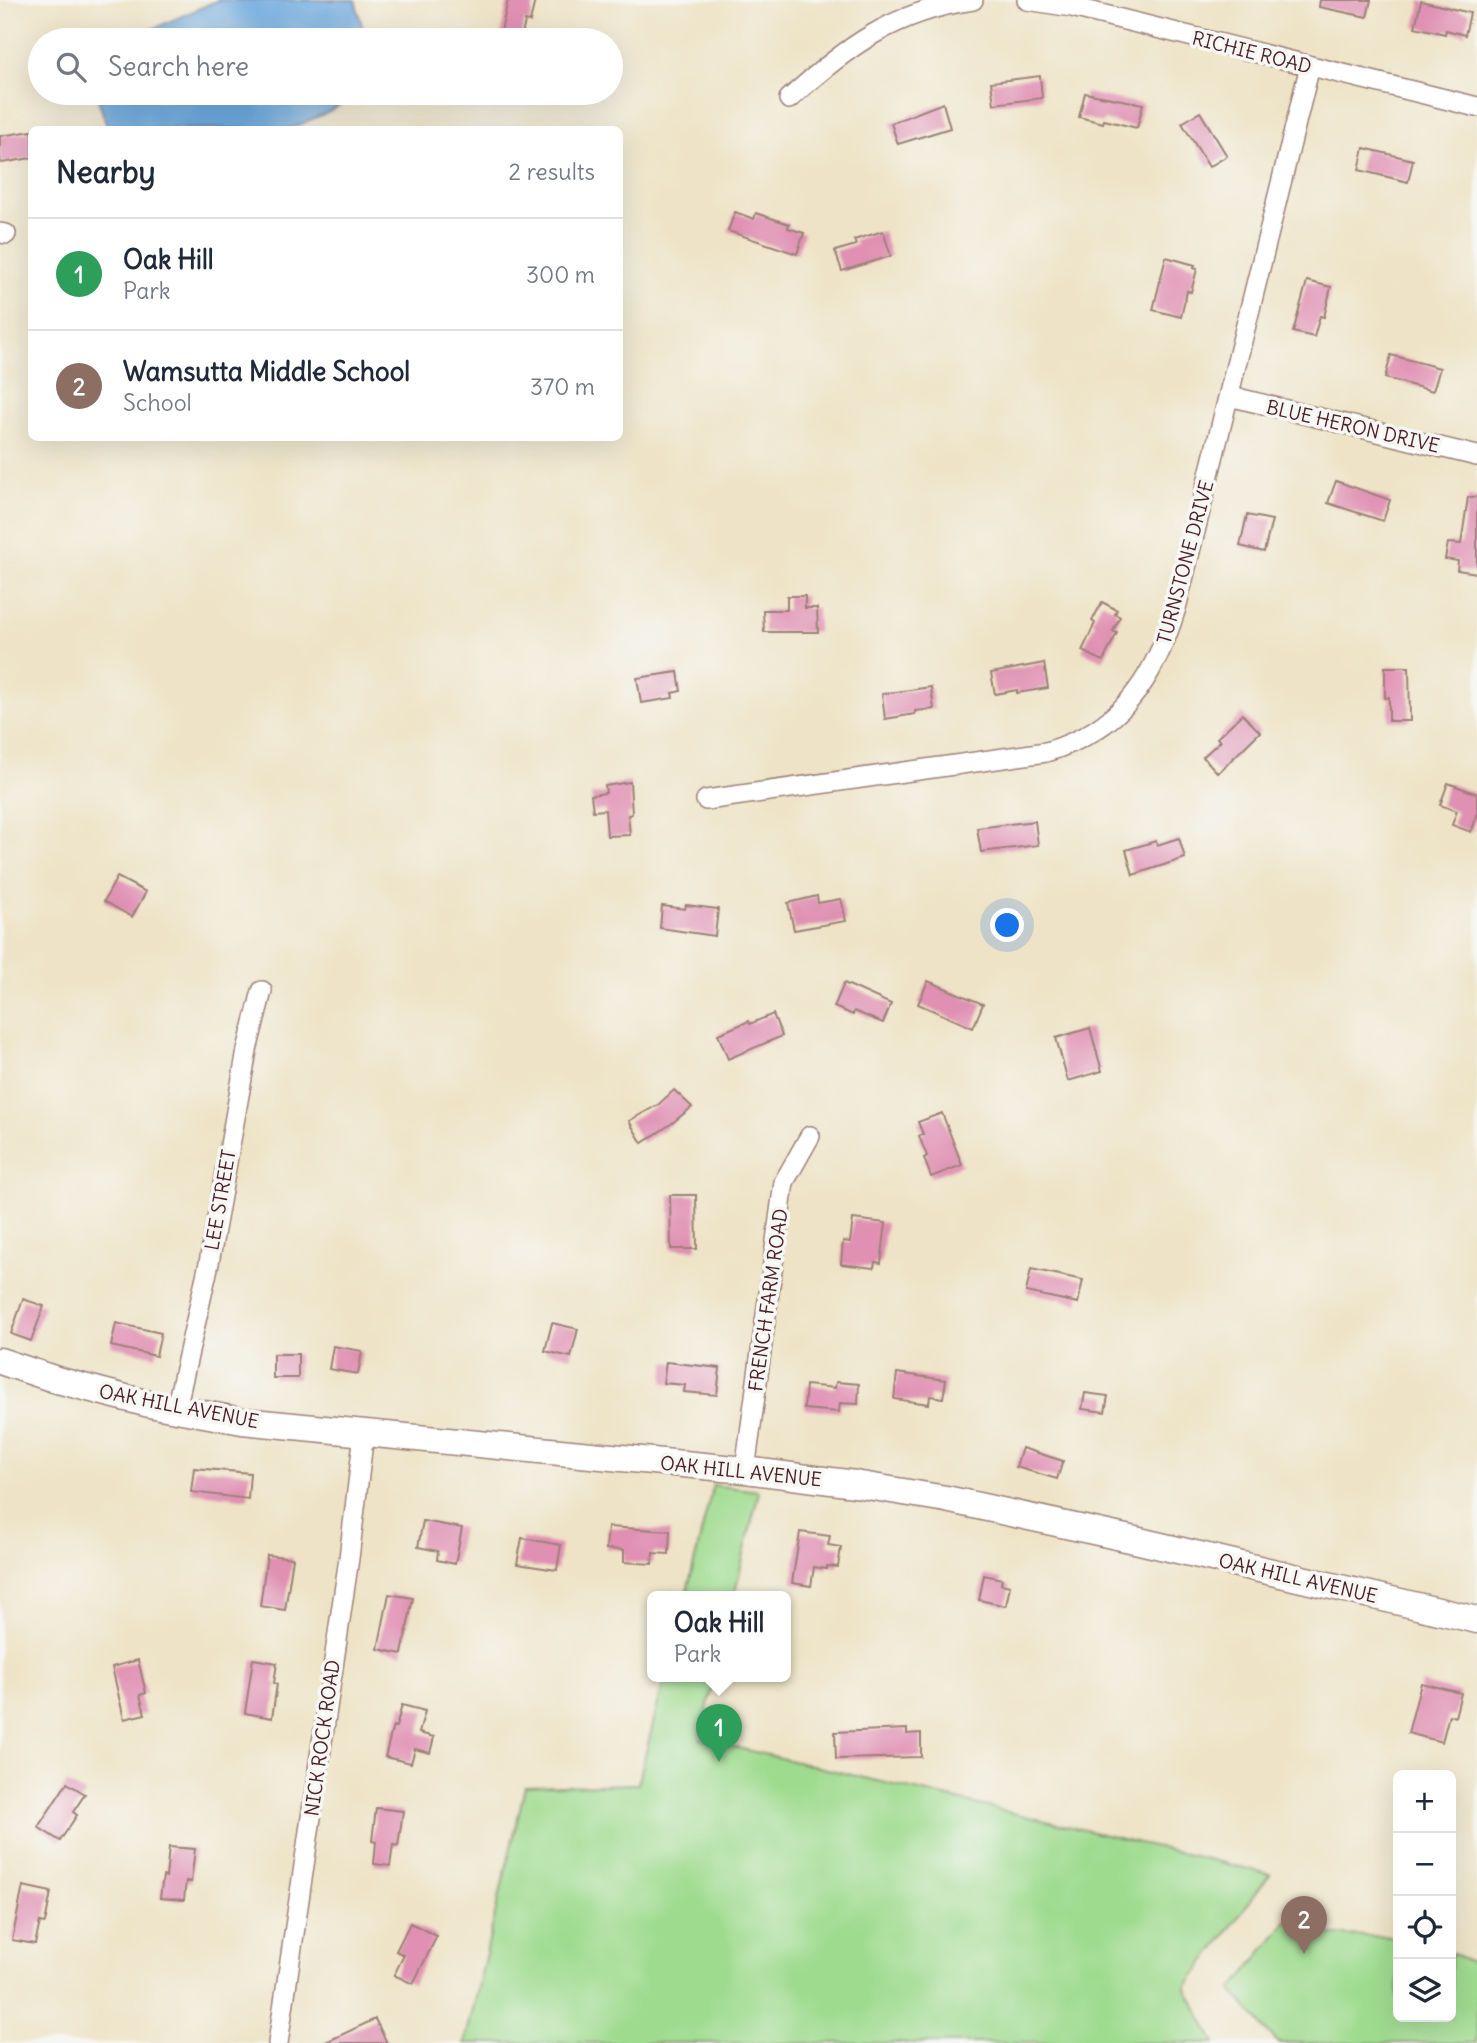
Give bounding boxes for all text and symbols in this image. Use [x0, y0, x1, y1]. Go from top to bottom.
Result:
street label: RICHIE ROAD [1190, 26, 1314, 78]
search box [28, 28, 623, 105]
icon: search [52, 48, 90, 86]
text: Search here [108, 50, 249, 83]
text: Nearby [56, 153, 156, 191]
text: 2 results [509, 157, 595, 186]
text: Oak Hill [123, 243, 214, 276]
text: 1 [74, 260, 84, 289]
text: 300 m [526, 260, 595, 289]
text: Park [123, 276, 171, 305]
text: Wamsutta Middle School [123, 355, 410, 388]
text: 2 [73, 372, 85, 401]
text: 370 m [530, 372, 595, 401]
text: School [123, 388, 192, 417]
street label: BLUE HERON DRIVE [1264, 394, 1442, 458]
street label: TURNSTONE DRIVE [1152, 478, 1218, 646]
your location [990, 908, 1024, 942]
street label: LEE STREET [199, 1148, 241, 1252]
street label: FRENCH FARM ROAD [743, 1207, 793, 1393]
street label: OAK HILL AVENUE [97, 1379, 261, 1433]
street label: OAK HILL AVENUE [659, 1451, 823, 1491]
street label: OAK HILL AVENUE [1216, 1548, 1380, 1608]
popup [647, 1591, 791, 1682]
text: Oak Hill [674, 1606, 764, 1639]
text: Park [674, 1639, 721, 1668]
street label: NICK ROCK ROAD [299, 1658, 345, 1818]
pin: 1 [696, 1704, 742, 1762]
map controls [1393, 1770, 1456, 2022]
button: + [1393, 1770, 1456, 1833]
button: − [1393, 1833, 1456, 1896]
pin: 2 [1281, 1896, 1327, 1954]
button: locate [1393, 1896, 1456, 1959]
button: layers [1393, 1959, 1456, 2022]

